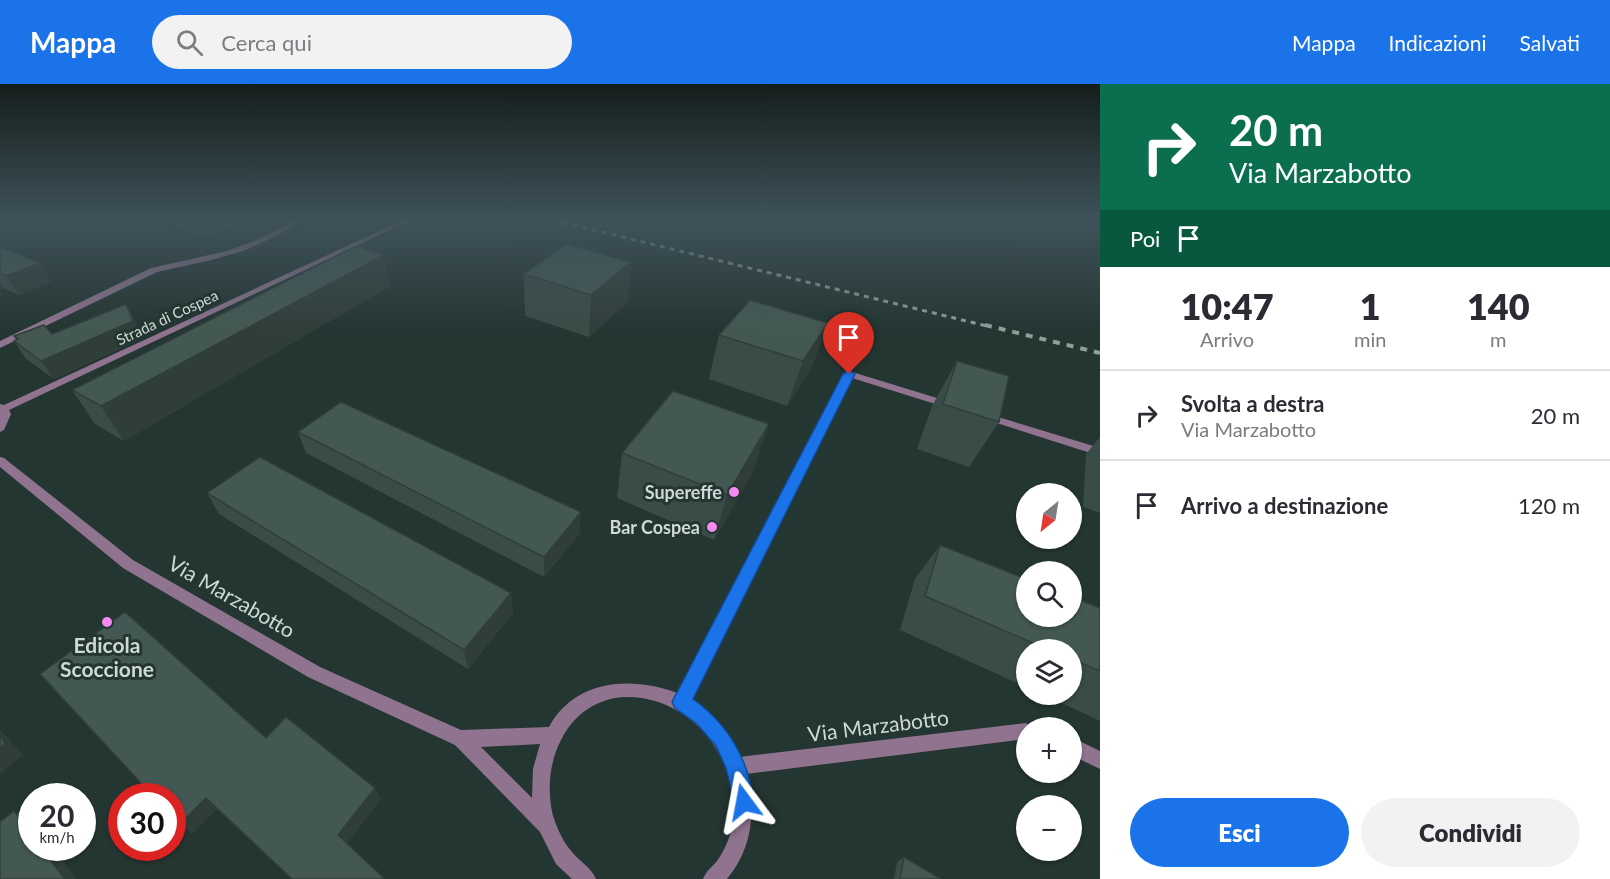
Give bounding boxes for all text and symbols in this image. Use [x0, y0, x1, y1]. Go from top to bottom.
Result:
search box [152, 15, 572, 69]
text: Mappa [30, 25, 116, 59]
icon: search [173, 26, 206, 59]
text: Cerca qui [221, 29, 312, 56]
text: Mappa [1292, 30, 1356, 55]
text: Indicazioni [1389, 30, 1487, 55]
text: Salvati [1520, 30, 1580, 55]
text: 20 m [1229, 105, 1323, 155]
icon: right [1130, 108, 1208, 186]
text: Via Marzabotto [1229, 156, 1412, 189]
icon: arrive [1172, 222, 1205, 255]
text: Poi [1130, 225, 1160, 252]
text: 10:47 [1180, 284, 1274, 328]
text: 1 [1360, 284, 1381, 328]
text: 140 [1467, 284, 1530, 328]
street label: Strada di Cospea [113, 286, 221, 348]
pin [823, 312, 874, 374]
icon: arrive [832, 321, 865, 354]
text: Arrivo [1200, 327, 1254, 351]
text: min [1354, 327, 1386, 351]
text: m [1490, 327, 1506, 351]
text: Svolta a destra [1181, 390, 1324, 417]
icon: right [1130, 399, 1163, 432]
text: 20 m [1531, 402, 1580, 429]
text: Via Marzabotto [1181, 417, 1316, 441]
place label: Supereffe [645, 481, 722, 503]
north arrow [1016, 483, 1082, 549]
map controls [1016, 483, 1082, 861]
marker: Supereffe [727, 485, 741, 499]
icon: arrive [1130, 489, 1163, 522]
text: Arrivo a destinazione [1181, 492, 1388, 519]
text: 120 m [1518, 492, 1580, 519]
place label: Bar Cospea [610, 516, 700, 538]
marker: Bar Cospea [705, 520, 719, 534]
street label: Via Marzabotto [164, 550, 300, 642]
button: search [1016, 561, 1082, 627]
marker: Edicola Scoccione [100, 615, 114, 629]
place label: Edicola Scoccione [60, 632, 154, 681]
button: layers [1016, 639, 1082, 705]
street label: Via Marzabotto [806, 704, 950, 746]
button: + [1016, 717, 1082, 783]
position arrow [712, 770, 776, 834]
speed limit sign: 30 [108, 783, 186, 861]
button: − [1016, 795, 1082, 861]
text: 20 [40, 797, 74, 833]
button: Esci [1130, 798, 1349, 867]
button: Condividi [1361, 798, 1580, 867]
text: km/h [39, 828, 75, 846]

